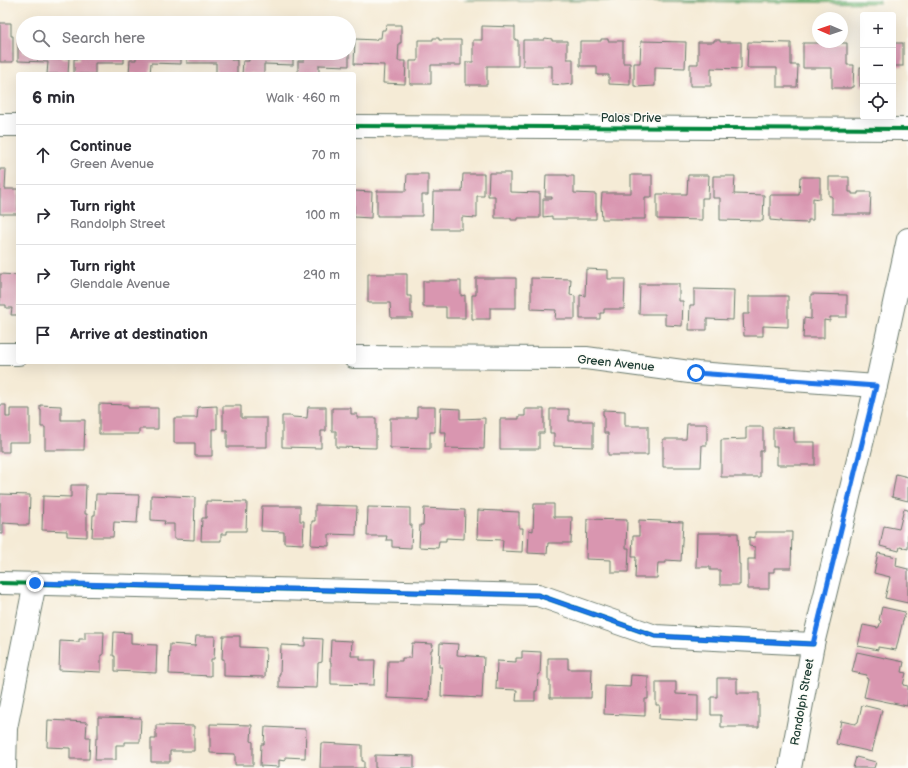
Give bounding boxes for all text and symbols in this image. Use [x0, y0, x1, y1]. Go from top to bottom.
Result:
north arrow [812, 12, 848, 48]
map controls [860, 12, 896, 120]
button: + [860, 12, 896, 48]
search box [16, 16, 356, 60]
icon: search [30, 27, 52, 49]
text: Search here [62, 29, 145, 48]
button: − [860, 48, 896, 84]
button: locate [860, 84, 896, 120]
text: 6 min [32, 88, 75, 108]
text: Walk · 460 m [266, 90, 340, 106]
street label: Palos Drive [601, 111, 661, 126]
text: Continue [70, 137, 132, 156]
icon: ahead [32, 144, 54, 166]
text: 70 m [312, 147, 340, 163]
text: Green Avenue [70, 156, 154, 172]
text: Turn right [70, 197, 135, 216]
icon: right [32, 204, 54, 226]
text: 100 m [305, 207, 340, 223]
text: Randolph Street [70, 216, 165, 232]
text: Turn right [70, 257, 135, 276]
icon: right [32, 264, 54, 286]
text: 290 m [303, 267, 340, 283]
text: Glendale Avenue [70, 276, 170, 292]
icon: arrive [32, 324, 54, 346]
text: Arrive at destination [70, 325, 208, 344]
street label: Green Avenue [577, 352, 655, 375]
route start [687, 364, 705, 382]
route end [26, 574, 44, 592]
street label: Randolph Street [787, 657, 818, 747]

